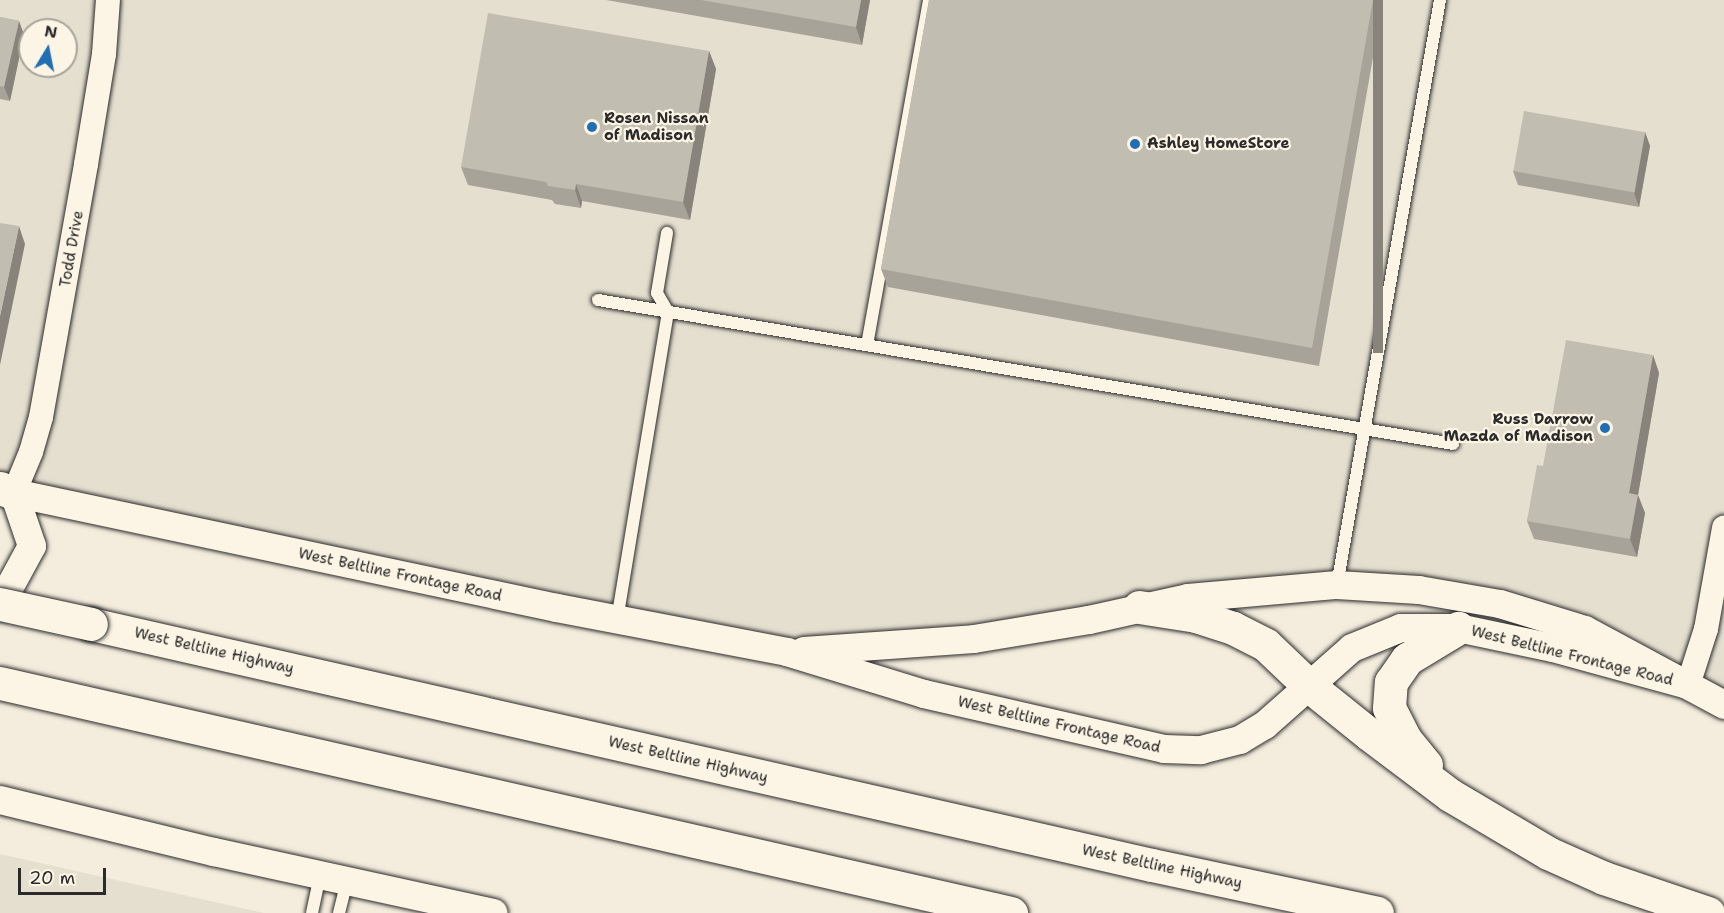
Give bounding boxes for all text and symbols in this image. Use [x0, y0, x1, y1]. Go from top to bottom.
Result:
north arrow [18, 18, 78, 78]
text: N [43, 20, 59, 43]
place label: Rosen Nissan of Madison [604, 109, 709, 144]
marker: Rosen Nissan of Madison [585, 120, 599, 134]
place label: Ashley HomeStore [1147, 135, 1290, 153]
marker: Ashley HomeStore [1128, 137, 1142, 151]
street label: Todd Drive [56, 209, 88, 289]
place label: Russ Darrow Mazda of Madison [1444, 410, 1593, 445]
marker: Russ Darrow Mazda of Madison [1598, 421, 1612, 435]
street label: West Beltline Frontage Road [297, 545, 503, 605]
street label: West Beltline Frontage Road [1469, 622, 1675, 690]
street label: West Beltline Highway [132, 624, 296, 678]
street label: West Beltline Frontage Road [956, 693, 1162, 757]
street label: West Beltline Highway [606, 733, 770, 787]
street label: West Beltline Highway [1080, 841, 1244, 893]
scale bar [21, 856, 110, 894]
text: 20 m [29, 866, 75, 890]

